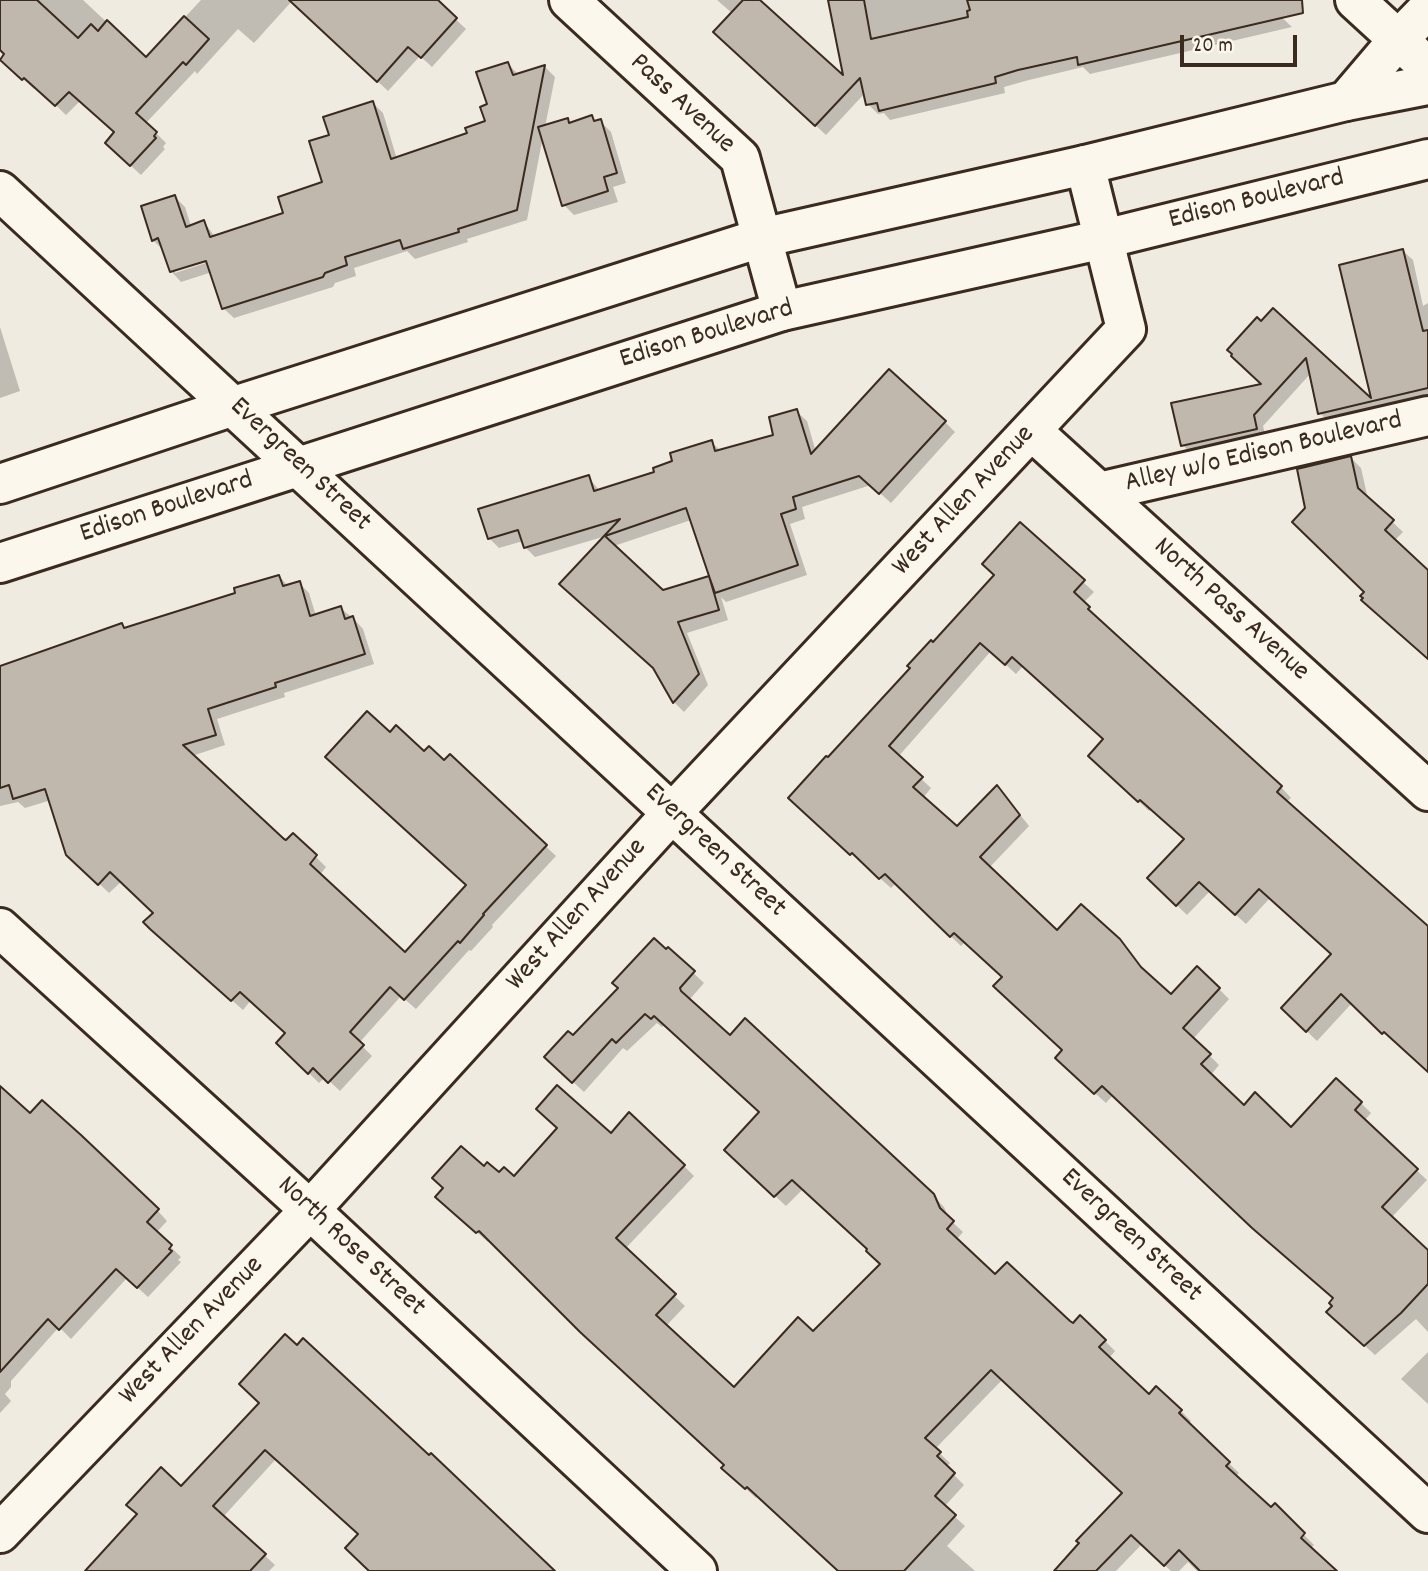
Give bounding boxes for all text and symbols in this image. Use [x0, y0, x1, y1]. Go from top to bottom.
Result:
scale bar [1183, 21, 1300, 65]
text: 20 m [1193, 32, 1233, 62]
street label: Pass Avenue [621, 48, 741, 162]
street label: Edison Boulevard [1166, 163, 1348, 239]
street label: Edison Boulevard [616, 294, 798, 378]
street label: Evergreen Street [221, 392, 377, 540]
street label: Alley w/o Edison Boulevard [1122, 406, 1406, 502]
street label: West Allen Avenue [887, 420, 1043, 584]
street label: Edison Boulevard [76, 465, 258, 553]
street label: North Pass Avenue [1145, 532, 1315, 690]
street label: Evergreen Street [636, 778, 792, 926]
street label: West Allen Avenue [501, 833, 655, 999]
street label: Evergreen Street [1052, 1163, 1208, 1311]
street label: North Rose Street [269, 1171, 431, 1325]
street label: West Allen Avenue [114, 1251, 272, 1413]

